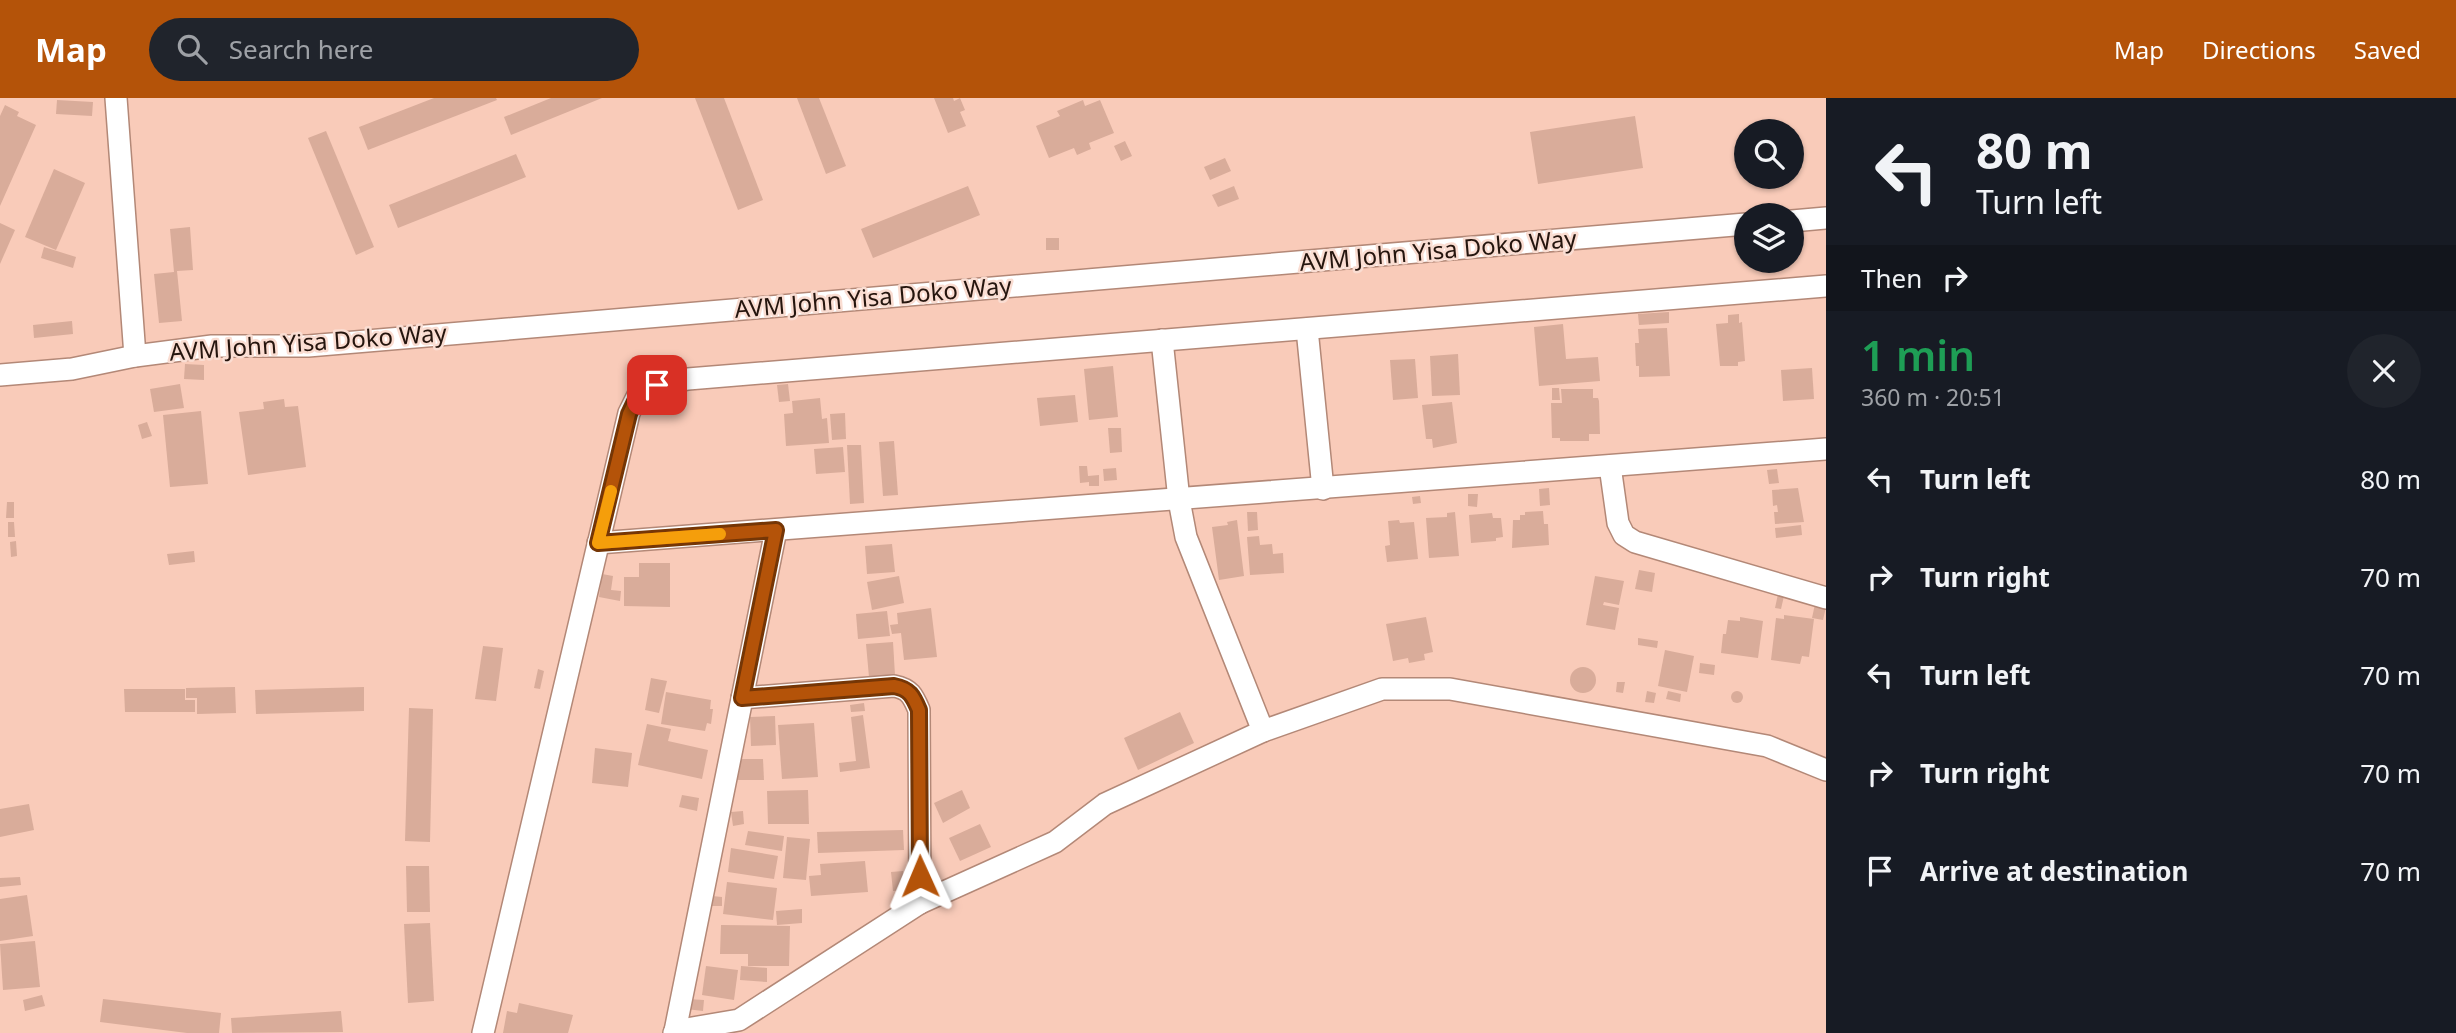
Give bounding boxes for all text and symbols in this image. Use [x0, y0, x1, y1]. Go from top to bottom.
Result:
search box [149, 18, 639, 81]
text: Map [35, 27, 107, 72]
icon: search [173, 30, 211, 68]
text: Search here [229, 31, 373, 67]
text: Map [2114, 33, 2164, 66]
text: Directions [2202, 33, 2316, 66]
text: Saved [2354, 33, 2421, 66]
text: 80 m [1976, 117, 2093, 183]
map controls [1734, 119, 1804, 273]
button: search [1734, 119, 1804, 189]
icon: left [1861, 126, 1952, 217]
text: Turn left [1976, 180, 2102, 223]
button: layers [1734, 203, 1804, 273]
street label: AVM John Yisa Doko Way [1298, 221, 1578, 278]
icon: right [1936, 259, 1974, 297]
text: Then [1861, 260, 1922, 296]
street label: AVM John Yisa Doko Way [733, 268, 1013, 325]
street label: AVM John Yisa Doko Way [168, 315, 448, 368]
text: 1 min [1861, 326, 1975, 383]
button: close [2347, 334, 2421, 408]
pin [627, 355, 687, 415]
icon: arrive [638, 366, 676, 404]
text: 360 m · 20:51 [1861, 381, 2005, 413]
icon: left [1861, 460, 1899, 498]
text: Turn left [1920, 461, 2031, 497]
text: 80 m [2360, 461, 2421, 497]
icon: right [1861, 558, 1899, 596]
text: Turn right [1920, 559, 2050, 595]
text: 70 m [2360, 559, 2421, 595]
icon: left [1861, 656, 1899, 694]
text: Turn left [1920, 657, 2031, 693]
text: 70 m [2360, 657, 2421, 693]
icon: right [1861, 754, 1899, 792]
text: Turn right [1920, 755, 2050, 791]
text: 70 m [2360, 755, 2421, 791]
position arrow [883, 839, 957, 913]
icon: arrive [1861, 852, 1899, 890]
text: Arrive at destination [1920, 853, 2189, 889]
text: 70 m [2360, 853, 2421, 889]

